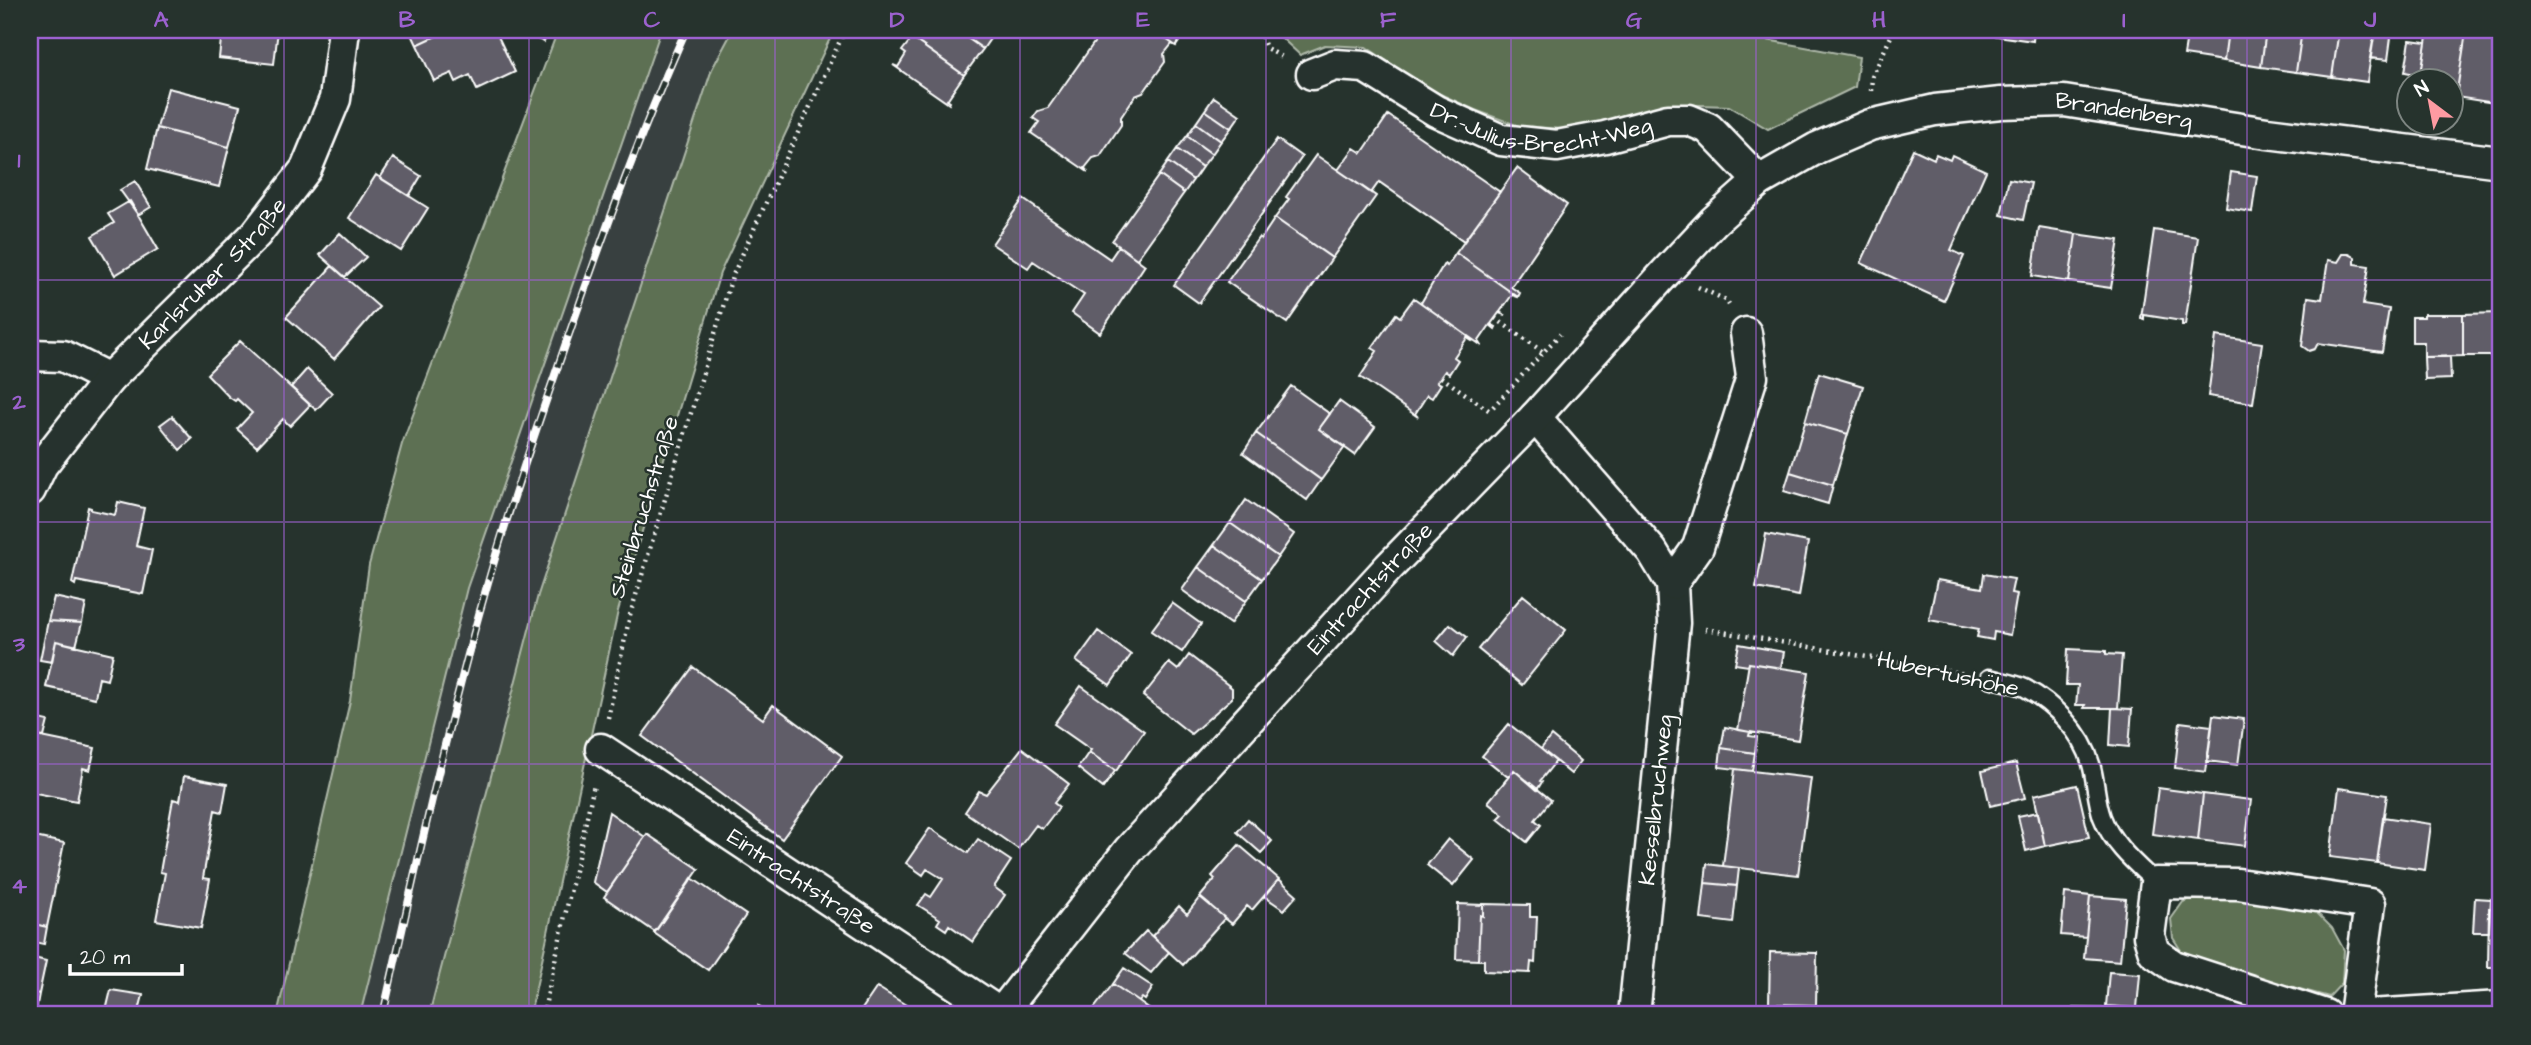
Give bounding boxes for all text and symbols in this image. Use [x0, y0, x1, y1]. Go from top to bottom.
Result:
text: A [154, 4, 169, 36]
text: B [399, 4, 416, 36]
text: C [644, 4, 661, 36]
text: D [890, 4, 905, 36]
text: E [1136, 4, 1150, 36]
text: F [1380, 4, 1397, 36]
text: G [1626, 4, 1642, 36]
text: H [1872, 4, 1886, 36]
text: I [2122, 4, 2126, 36]
text: J [2363, 4, 2377, 36]
north arrow [2394, 66, 2464, 136]
text: N [2410, 74, 2434, 103]
street label: Brandenberg [2055, 85, 2195, 138]
street label: Dr.-Julius-Brecht-Weg [1425, 94, 1656, 162]
text: 1 [18, 144, 21, 176]
street label: Karlsruher Straße [132, 191, 294, 357]
text: 2 [11, 386, 26, 418]
street label: Steinbruchstraße [601, 412, 687, 602]
street label: Eintrachtstraße [1300, 515, 1440, 662]
text: 3 [12, 628, 25, 660]
street label: Hubertushöhe [1874, 643, 2022, 705]
street label: Kesselbruchweg [1631, 713, 1682, 887]
street label: Eintrachtstraße [721, 821, 881, 942]
text: 4 [11, 870, 27, 902]
scale bar [70, 933, 182, 977]
text: 20 m [80, 943, 131, 972]

